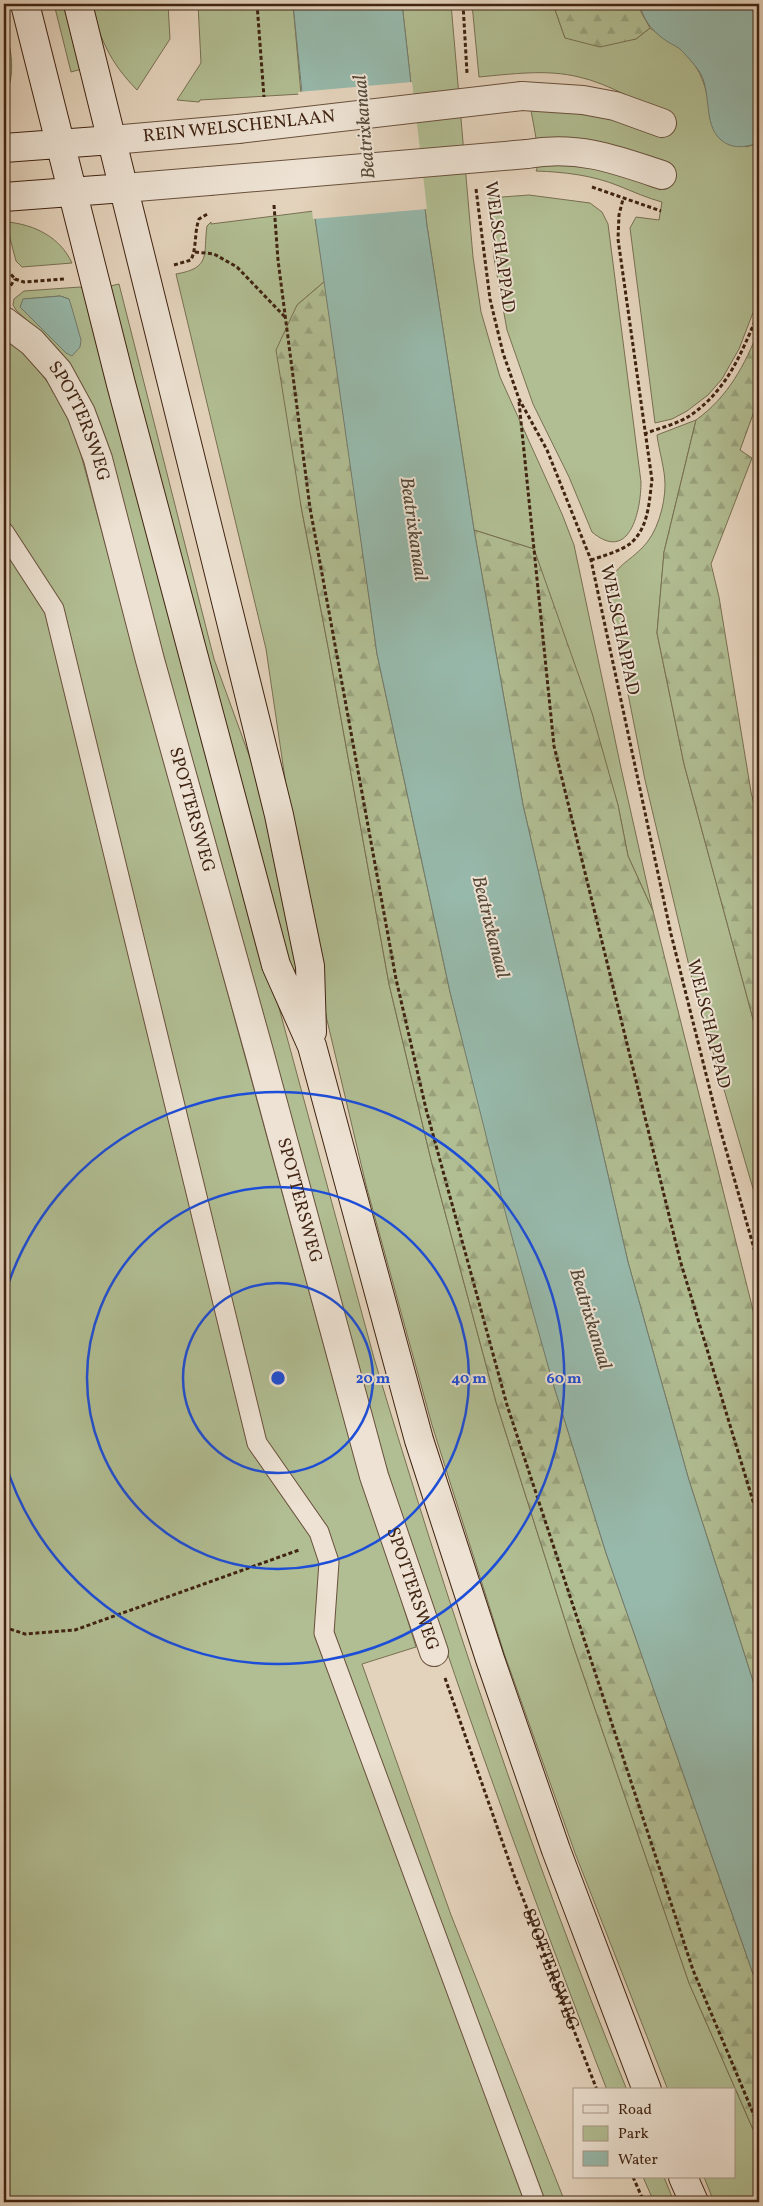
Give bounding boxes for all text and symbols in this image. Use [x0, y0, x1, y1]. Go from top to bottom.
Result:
water label: Beatrixkanaal [347, 74, 383, 180]
street label: REIN WELSCHENLAAN [142, 104, 336, 150]
street label: WELSCHAPPAD [477, 180, 521, 314]
street label: SPOTTERSWEG [42, 356, 116, 484]
water label: Beatrixkanaal [393, 475, 433, 583]
street label: WELSCHAPPAD [593, 562, 645, 698]
street label: SPOTTERSWEG [162, 744, 221, 875]
water label: Beatrixkanaal [465, 873, 515, 981]
street label: WELSCHAPPAD [680, 957, 736, 1091]
street label: SPOTTERSWEG [270, 1135, 328, 1266]
water label: Beatrixkanaal [562, 1265, 618, 1373]
centre of rings [269, 1369, 287, 1387]
text: 20 m [356, 1369, 391, 1390]
text: 40 m [451, 1369, 487, 1390]
text: 60 m [547, 1369, 582, 1390]
street label: SPOTTERSWEG [380, 1524, 445, 1654]
street label: SPOTTERSWEG [516, 1905, 585, 2034]
legend [573, 2088, 736, 2178]
text: Road [618, 2100, 652, 2121]
text: Park [618, 2124, 649, 2145]
text: Water [618, 2150, 658, 2171]

